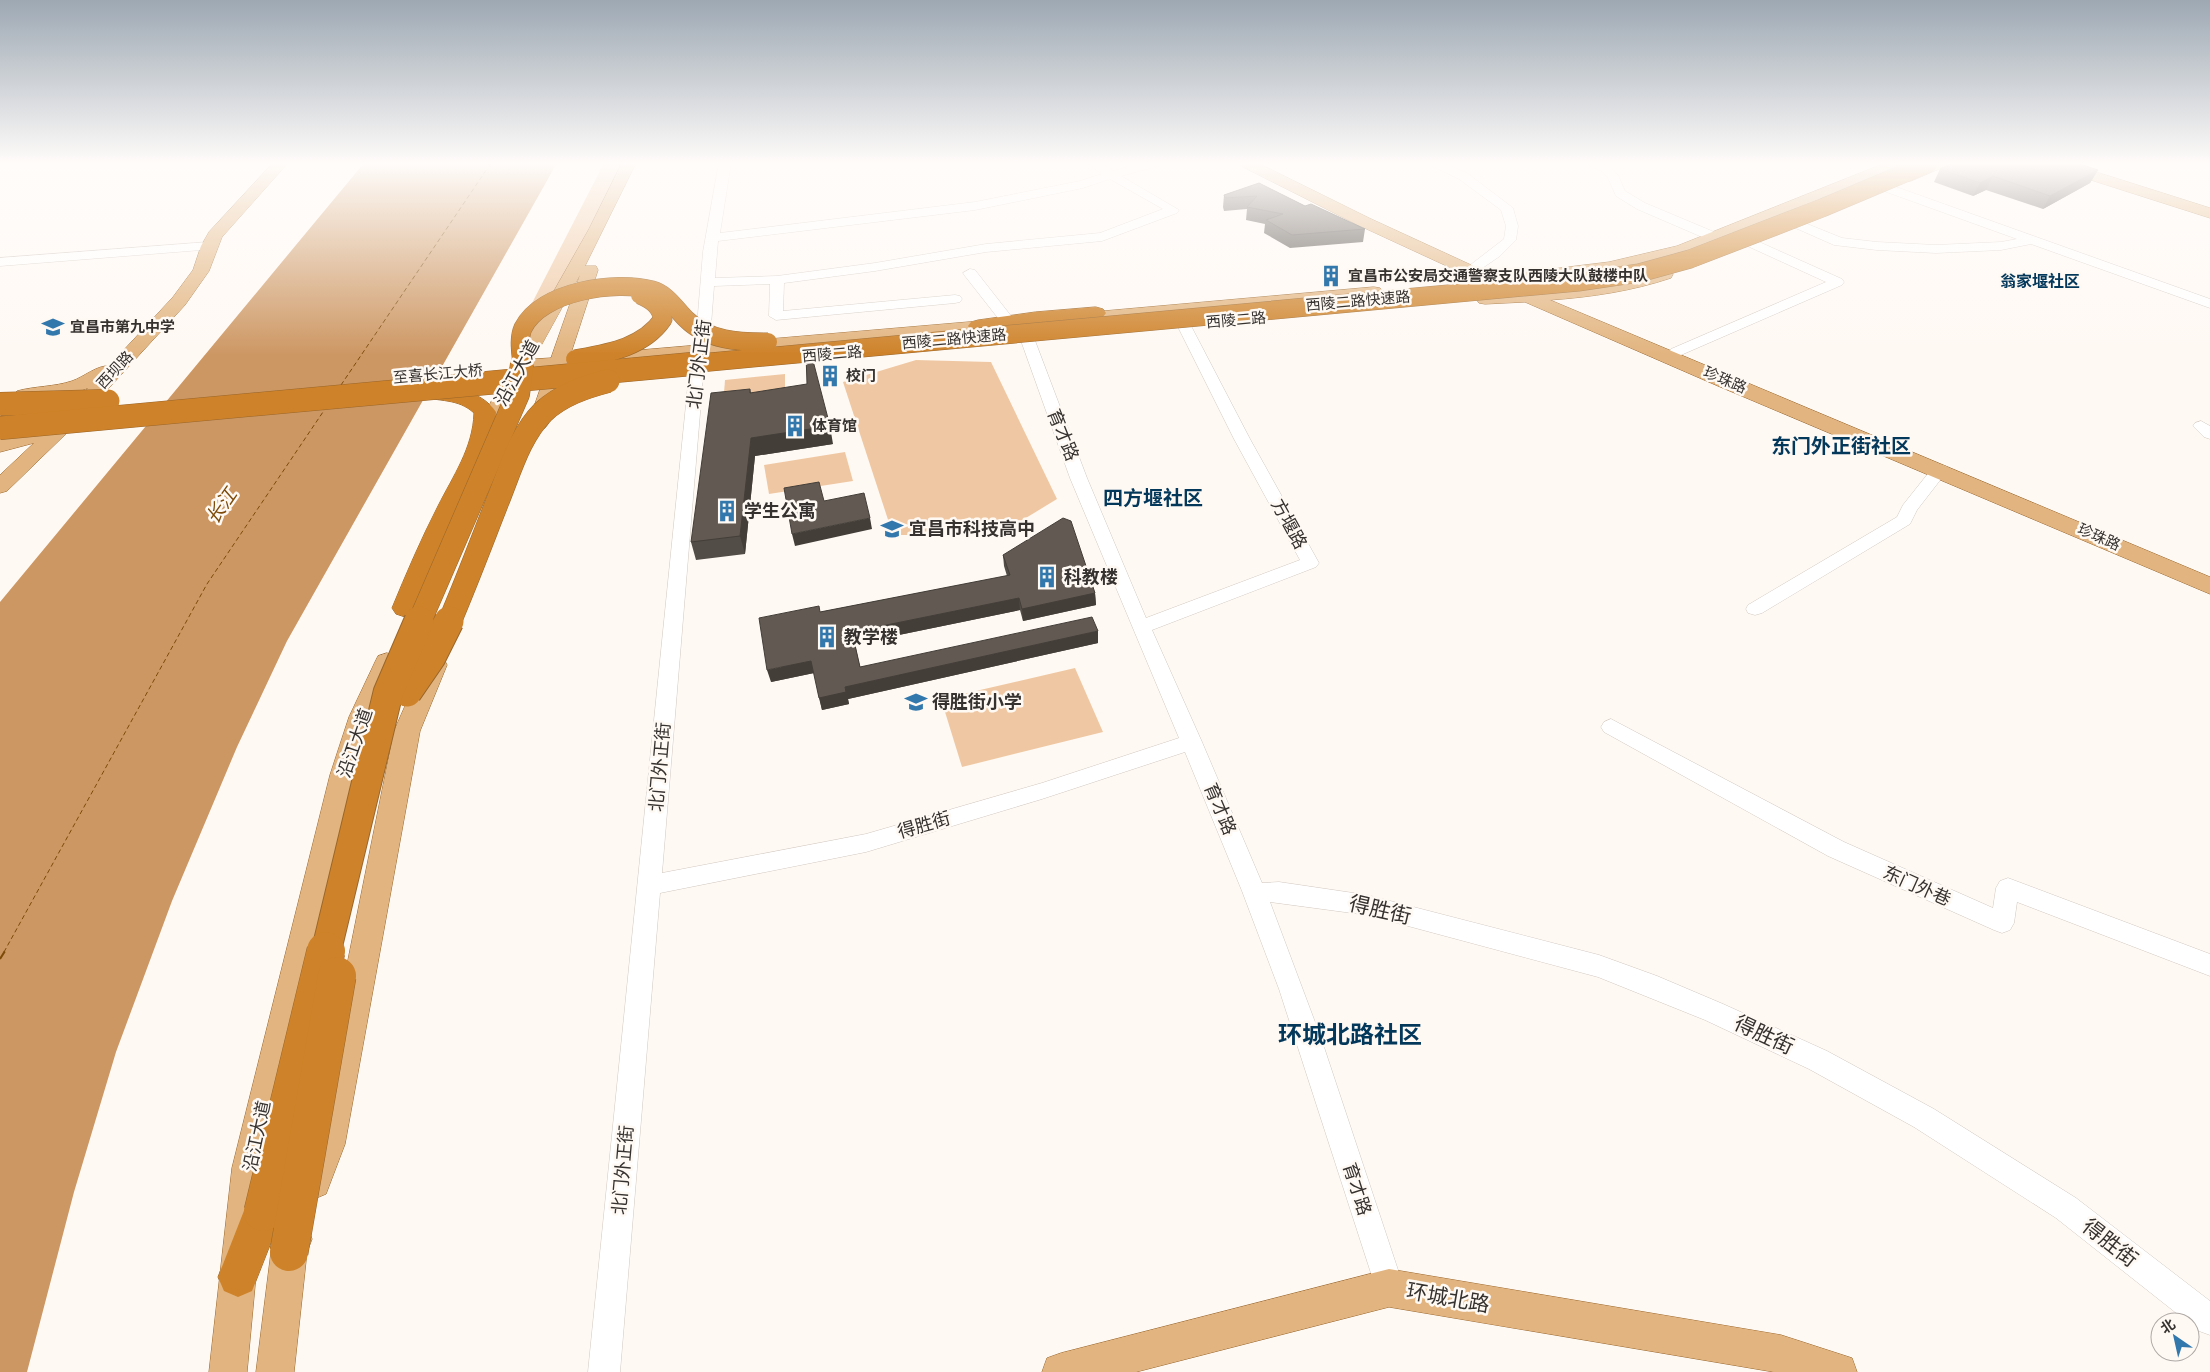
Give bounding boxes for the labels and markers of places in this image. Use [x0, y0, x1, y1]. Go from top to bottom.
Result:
building icon: 宜昌市公安局交通警察支队西陵大队鼓楼中队 [1318, 263, 1344, 289]
place label: 宜昌市公安局交通警察支队西陵大队鼓楼中队 [1348, 265, 1648, 285]
school or university icon: 宜昌市第九中学 [40, 314, 66, 340]
place label: 宜昌市第九中学 [70, 316, 175, 336]
building icon: 校门 [817, 363, 843, 389]
place label: 校门 [846, 365, 876, 385]
building icon: 体育馆 [782, 413, 808, 439]
place label: 体育馆 [812, 415, 857, 435]
building icon: 学生公寓 [714, 498, 740, 524]
place label: 学生公寓 [744, 498, 816, 522]
school or university icon: 宜昌市科技高中 [879, 516, 905, 542]
place label: 宜昌市科技高中 [909, 516, 1035, 540]
building icon: 科教楼 [1034, 564, 1060, 590]
place label: 科教楼 [1064, 564, 1118, 588]
building icon: 教学楼 [814, 624, 840, 650]
place label: 教学楼 [844, 624, 898, 648]
school or university icon: 得胜街小学 [903, 689, 929, 715]
place label: 得胜街小学 [932, 689, 1022, 713]

